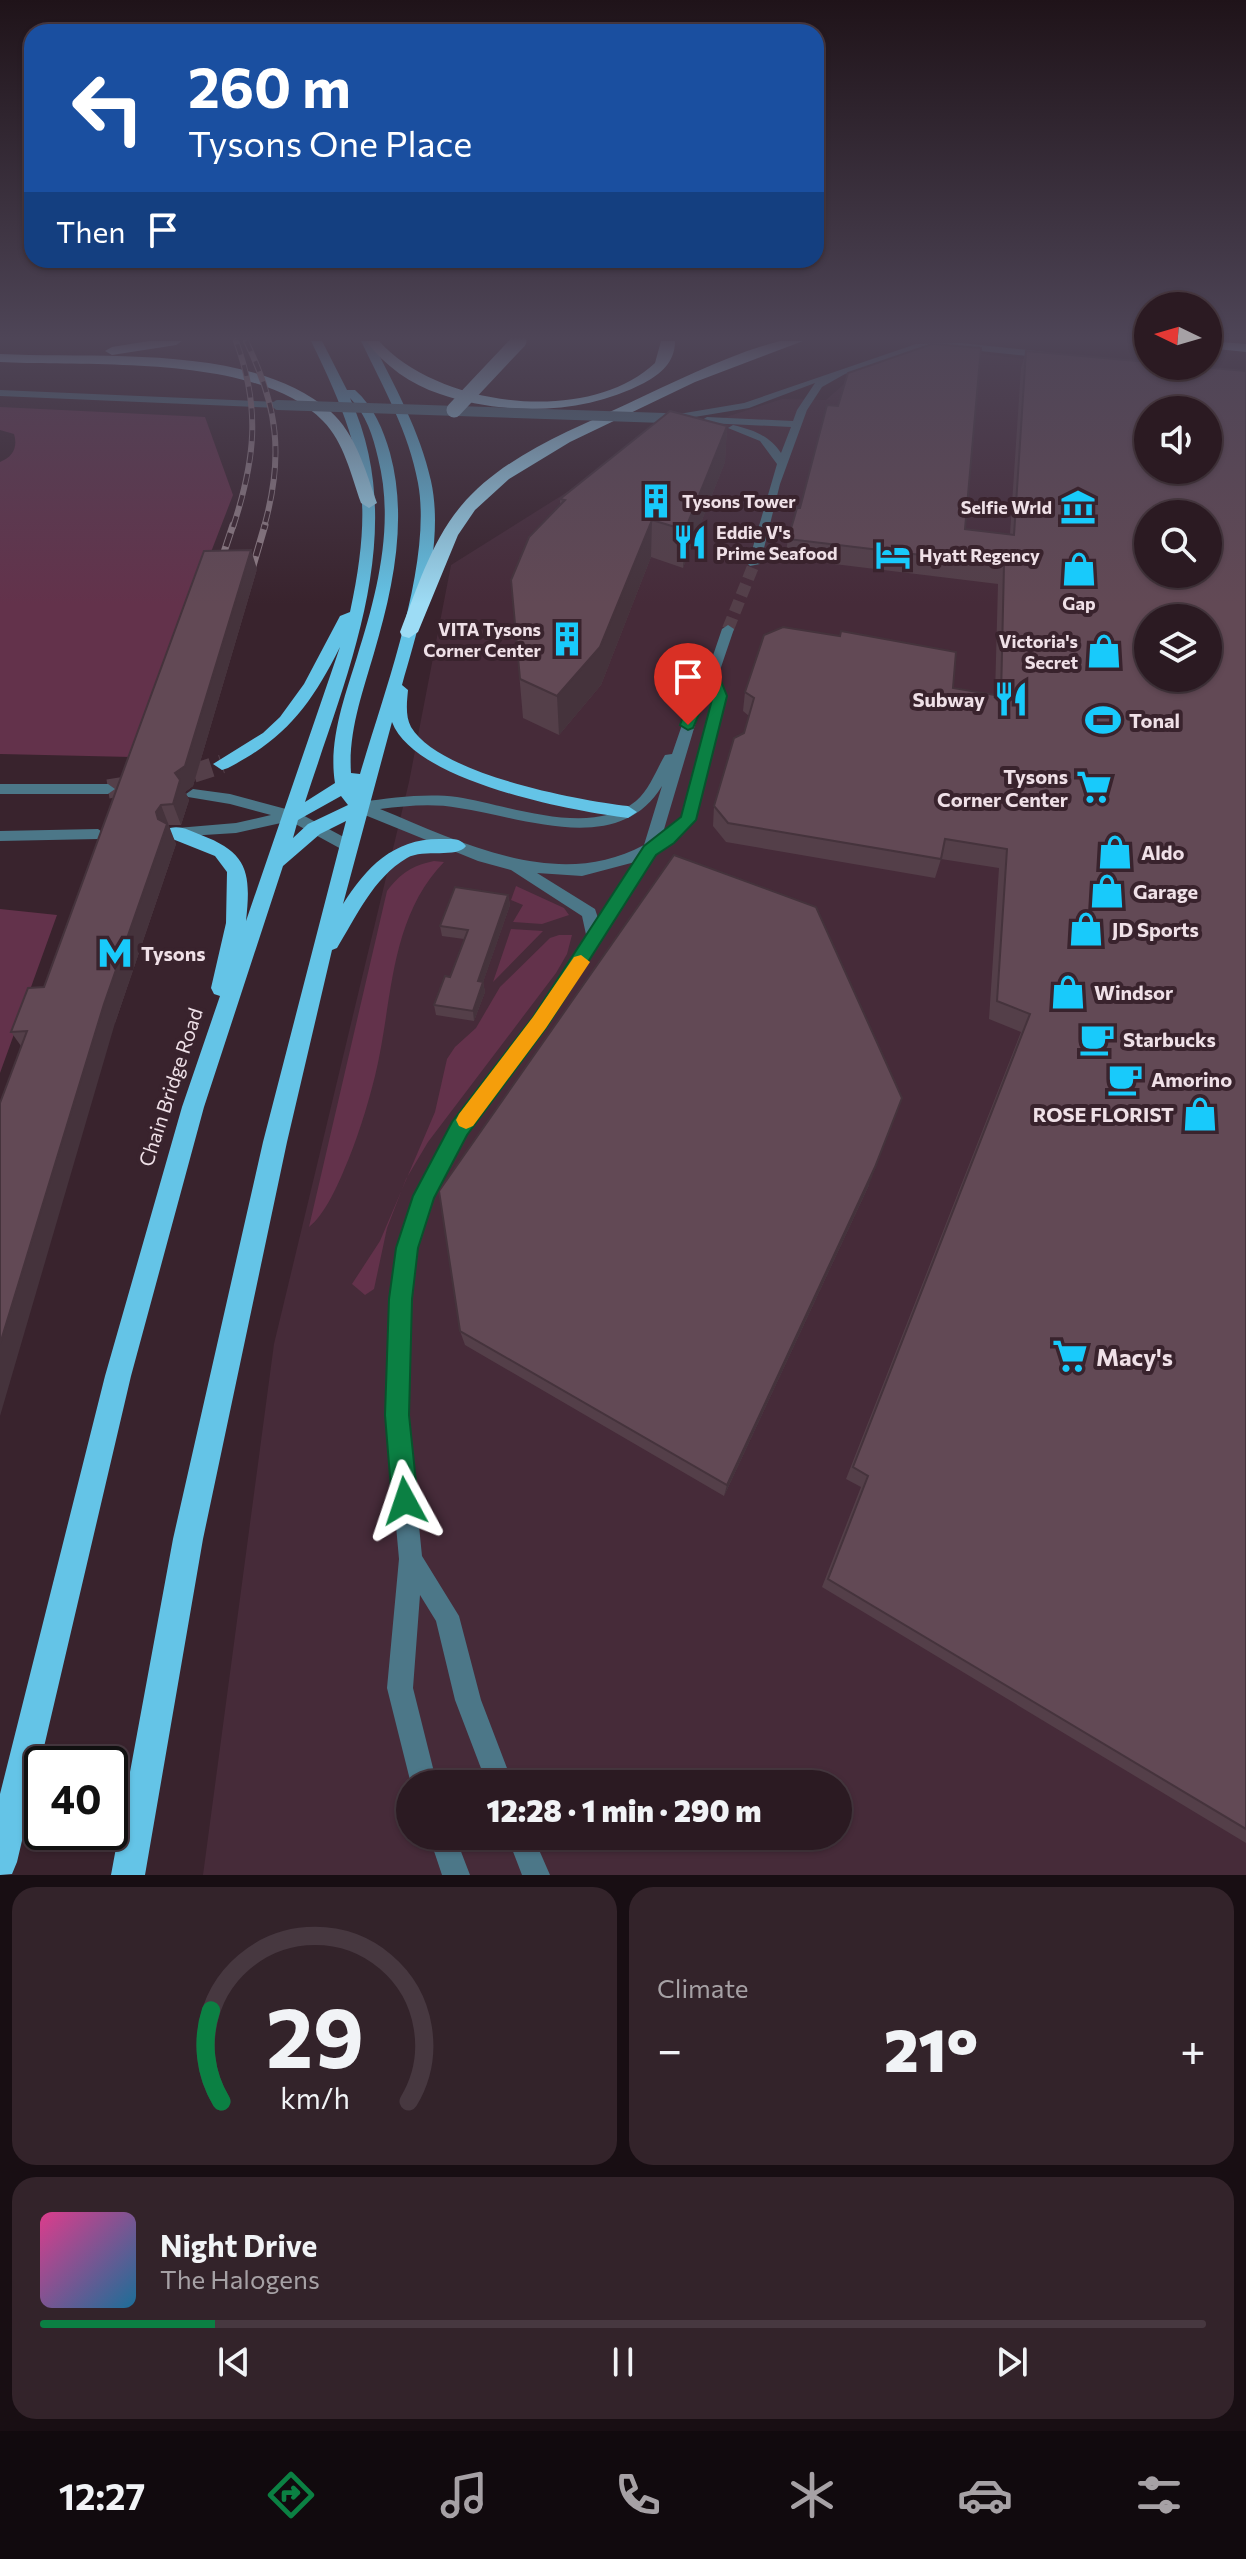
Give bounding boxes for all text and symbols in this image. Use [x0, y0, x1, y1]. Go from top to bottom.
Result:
text: 260 m [188, 51, 351, 120]
icon: left [56, 56, 160, 160]
text: Tysons One Place [188, 120, 472, 164]
icon: arrive [141, 208, 185, 252]
text: Then [56, 212, 125, 249]
north arrow [1134, 292, 1222, 380]
map controls [1134, 292, 1222, 692]
button: sound [1134, 396, 1222, 484]
building icon: Tysons Tower [637, 482, 675, 520]
museum icon: Selfie Wrld [1059, 488, 1097, 526]
place label: Tysons Tower [682, 490, 796, 512]
place label: Selfie Wrld [961, 496, 1052, 518]
button: search [1134, 500, 1222, 588]
place label: Eddie V's Prime Seafood [716, 521, 838, 564]
restaurant icon: Eddie V's Prime Seafood [671, 523, 709, 561]
hotel icon: Hyatt Regency [874, 536, 912, 574]
place label: Hyatt Regency [919, 544, 1040, 566]
shop icon: Gap [1060, 550, 1098, 588]
place label: Gap [1062, 592, 1096, 614]
button: layers [1134, 604, 1222, 692]
place label: VITA Tysons Corner Center [423, 618, 542, 661]
building icon: VITA Tysons Corner Center [548, 620, 586, 658]
place label: Victoria's Secret [999, 630, 1078, 673]
shop icon: Victoria's Secret [1085, 632, 1123, 670]
pin [654, 643, 722, 725]
icon: arrive [666, 655, 710, 699]
restaurant icon: Subway [992, 680, 1030, 718]
place label: Subway [912, 687, 985, 711]
sports icon: Tonal [1084, 701, 1122, 739]
place label: Tonal [1129, 708, 1180, 732]
place label: Tysons Corner Center [937, 764, 1068, 811]
supermarket icon: Tysons Corner Center [1075, 768, 1113, 806]
shop icon: Aldo [1096, 833, 1134, 871]
place label: Aldo [1141, 840, 1185, 864]
shop icon: Garage [1088, 872, 1126, 910]
place label: Garage [1133, 879, 1198, 903]
shop icon: JD Sports [1067, 910, 1105, 948]
place label: JD Sports [1112, 917, 1199, 941]
metro station icon: Tysons [96, 934, 134, 972]
place label: Tysons [141, 941, 206, 965]
shop icon: Windsor [1049, 973, 1087, 1011]
place label: Windsor [1094, 980, 1173, 1004]
street label: Chain Bridge Road [133, 1005, 207, 1169]
cafe icon: Starbucks [1078, 1020, 1116, 1058]
place label: Starbucks [1123, 1027, 1216, 1051]
cafe icon: Amorino [1106, 1060, 1144, 1098]
place label: Amorino [1151, 1067, 1232, 1091]
shop icon: ROSE FLORIST [1181, 1095, 1219, 1133]
place label: ROSE FLORIST [1033, 1102, 1174, 1126]
supermarket icon: Macy's [1051, 1337, 1089, 1375]
place label: Macy's [1096, 1342, 1173, 1371]
position arrow [363, 1459, 447, 1543]
speed limit sign: 40 [24, 1746, 128, 1850]
text: 12:28 · 1 min · 290 m [486, 1791, 762, 1828]
text: Climate [657, 1972, 749, 2003]
text: 29 [265, 1983, 364, 2085]
text: 21° [884, 2011, 978, 2084]
text: − [657, 2021, 682, 2075]
text: + [1180, 2021, 1206, 2075]
text: km/h [280, 2080, 349, 2115]
text: Night Drive [160, 2226, 317, 2263]
text: The Halogens [160, 2263, 320, 2294]
icon: previous [212, 2340, 256, 2384]
icon: pause [601, 2340, 645, 2384]
icon: next [990, 2340, 1034, 2384]
icon: directions [263, 2467, 319, 2523]
icon: music [436, 2467, 492, 2523]
icon: phone [610, 2467, 666, 2523]
icon: climate [784, 2467, 840, 2523]
icon: car [957, 2467, 1013, 2523]
icon: filters [1131, 2467, 1187, 2523]
text: 12:27 [59, 2473, 145, 2517]

